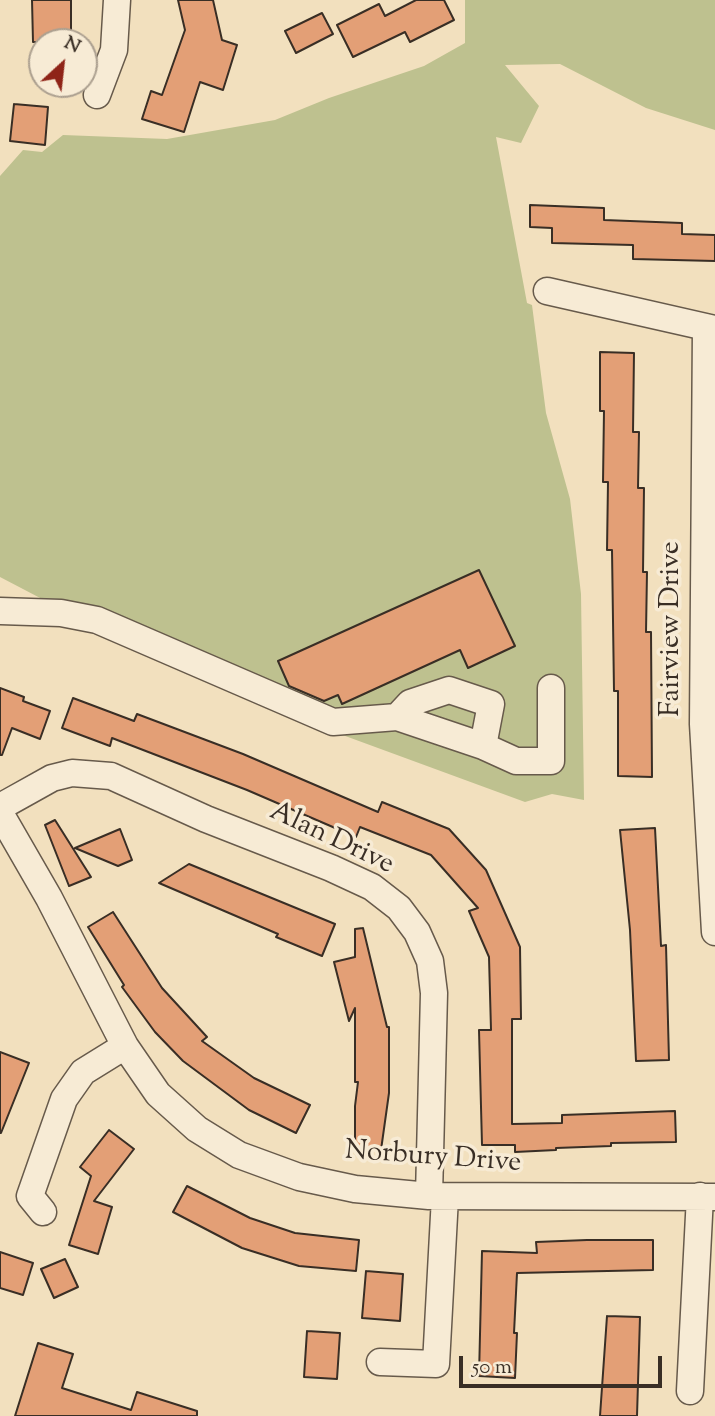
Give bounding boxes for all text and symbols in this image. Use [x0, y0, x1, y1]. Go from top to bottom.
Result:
north arrow [28, 28, 98, 98]
text: N [59, 30, 85, 61]
street label: Fairview Drive [656, 541, 690, 717]
street label: Alan Drive [263, 797, 399, 883]
street label: Norbury Drive [344, 1136, 522, 1182]
scale bar [463, 1342, 666, 1386]
text: 50 m [472, 1353, 512, 1383]

